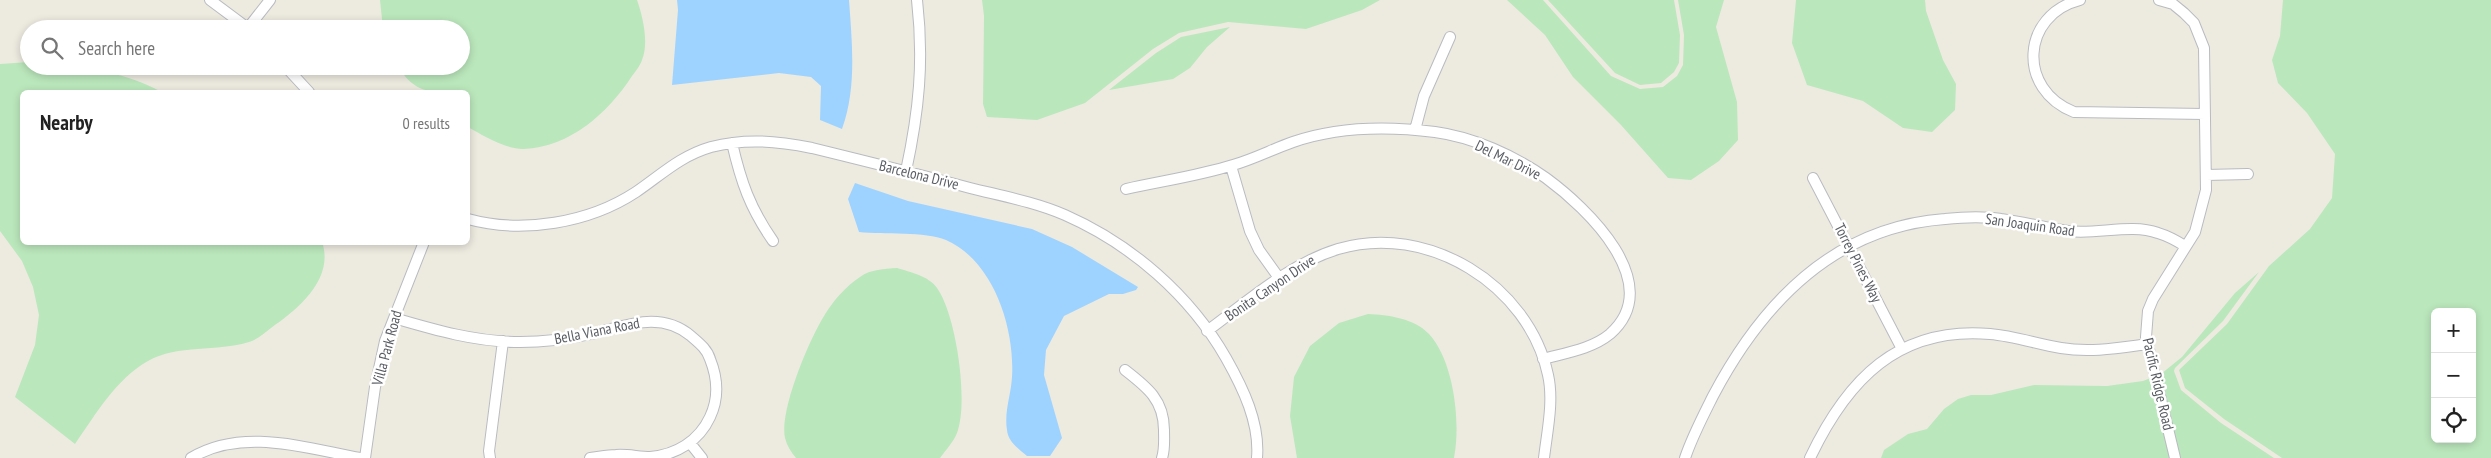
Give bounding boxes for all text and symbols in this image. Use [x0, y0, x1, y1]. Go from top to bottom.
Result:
search box [20, 20, 470, 75]
icon: search [38, 34, 66, 62]
text: Search here [78, 36, 155, 60]
text: Nearby [40, 109, 93, 136]
text: 0 results [403, 113, 450, 133]
street label: Del Mar Drive [1472, 135, 1544, 184]
street label: Barcelona Drive [877, 155, 961, 194]
street label: San Joaquin Road [1984, 209, 2076, 240]
street label: Torrey Pines Way [1830, 220, 1887, 306]
street label: Bonita Canyon Drive [1221, 250, 1319, 325]
street label: Villa Park Road [367, 308, 406, 389]
map controls [2431, 308, 2476, 443]
button: + [2431, 308, 2476, 353]
street label: Bella Viana Road [553, 313, 641, 348]
street label: Pacific Ridge Road [2139, 336, 2178, 432]
button: − [2431, 353, 2476, 398]
button: locate [2431, 398, 2476, 443]

